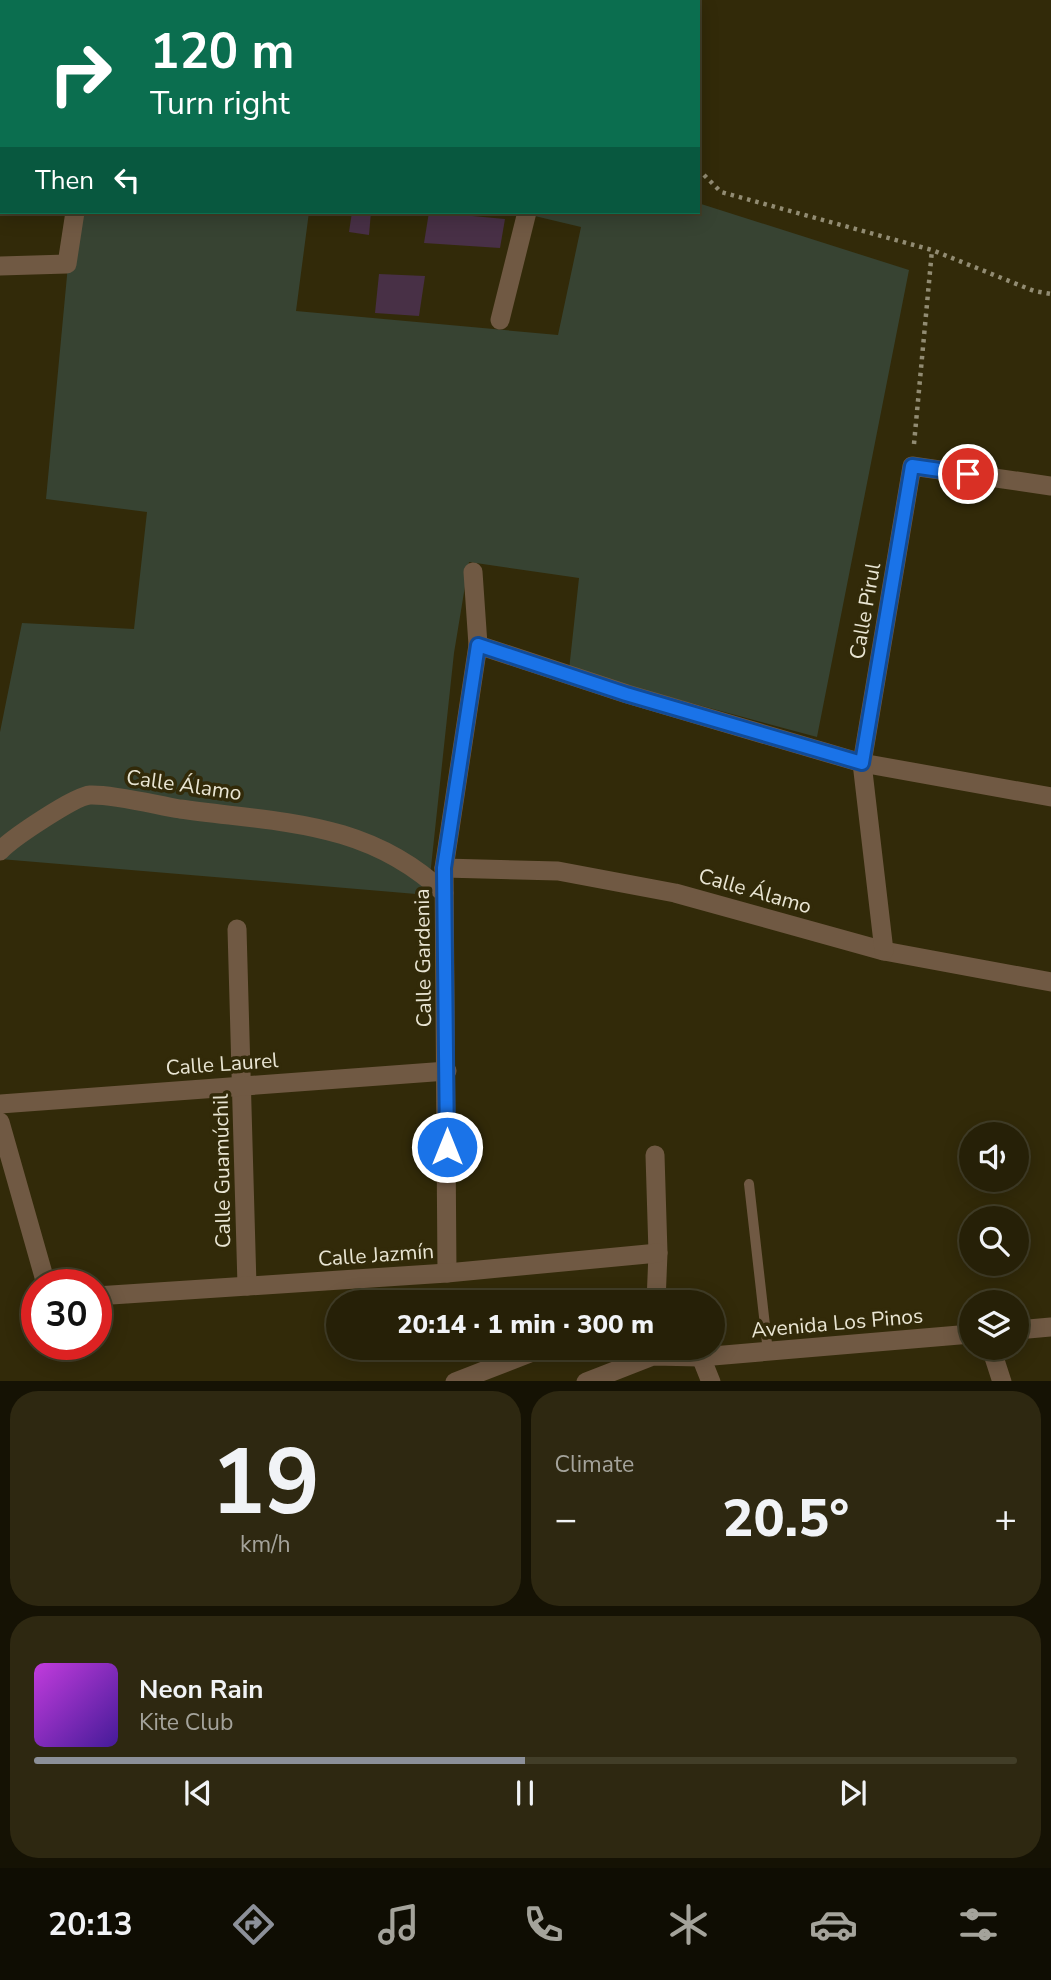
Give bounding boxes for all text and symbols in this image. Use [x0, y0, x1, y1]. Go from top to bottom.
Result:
text: 120 m [150, 18, 294, 85]
icon: right [35, 28, 126, 119]
text: Turn right [150, 82, 290, 125]
icon: left [108, 161, 146, 199]
text: Then [35, 163, 94, 198]
pin [938, 444, 998, 504]
icon: arrive [949, 455, 987, 493]
street label: Calle Pirul [843, 560, 887, 661]
street label: Calle Álamo [125, 763, 243, 807]
street label: Calle Álamo [695, 862, 815, 920]
street label: Calle Gardenia [408, 888, 438, 1028]
street label: Calle Laurel [165, 1046, 280, 1082]
street label: Calle Guamúchil [207, 1093, 237, 1248]
position arrow [410, 1110, 484, 1184]
map controls [959, 1122, 1029, 1360]
button: sound [959, 1122, 1029, 1192]
button: search [959, 1206, 1029, 1276]
street label: Calle Jazmín [317, 1237, 435, 1273]
speed limit sign: 30 [21, 1269, 112, 1360]
button: layers [959, 1290, 1029, 1360]
street label: Avenida Los Pinos [750, 1302, 924, 1344]
text: 20:14 · 1 min · 300 m [397, 1307, 654, 1342]
text: 19 [211, 1421, 320, 1545]
text: Climate [555, 1449, 634, 1480]
text: 20.5° [722, 1483, 849, 1554]
text: − [555, 1494, 577, 1545]
text: + [994, 1494, 1017, 1545]
text: km/h [240, 1529, 291, 1560]
text: Neon Rain [139, 1672, 264, 1707]
text: Kite Club [139, 1707, 233, 1738]
icon: previous [179, 1774, 217, 1812]
icon: pause [506, 1774, 544, 1812]
icon: next [834, 1774, 872, 1812]
icon: directions [229, 1900, 278, 1949]
icon: music [374, 1900, 423, 1949]
icon: phone [519, 1900, 568, 1949]
icon: climate [664, 1900, 713, 1949]
icon: car [809, 1900, 858, 1949]
icon: filters [954, 1900, 1003, 1949]
text: 20:13 [48, 1903, 133, 1946]

